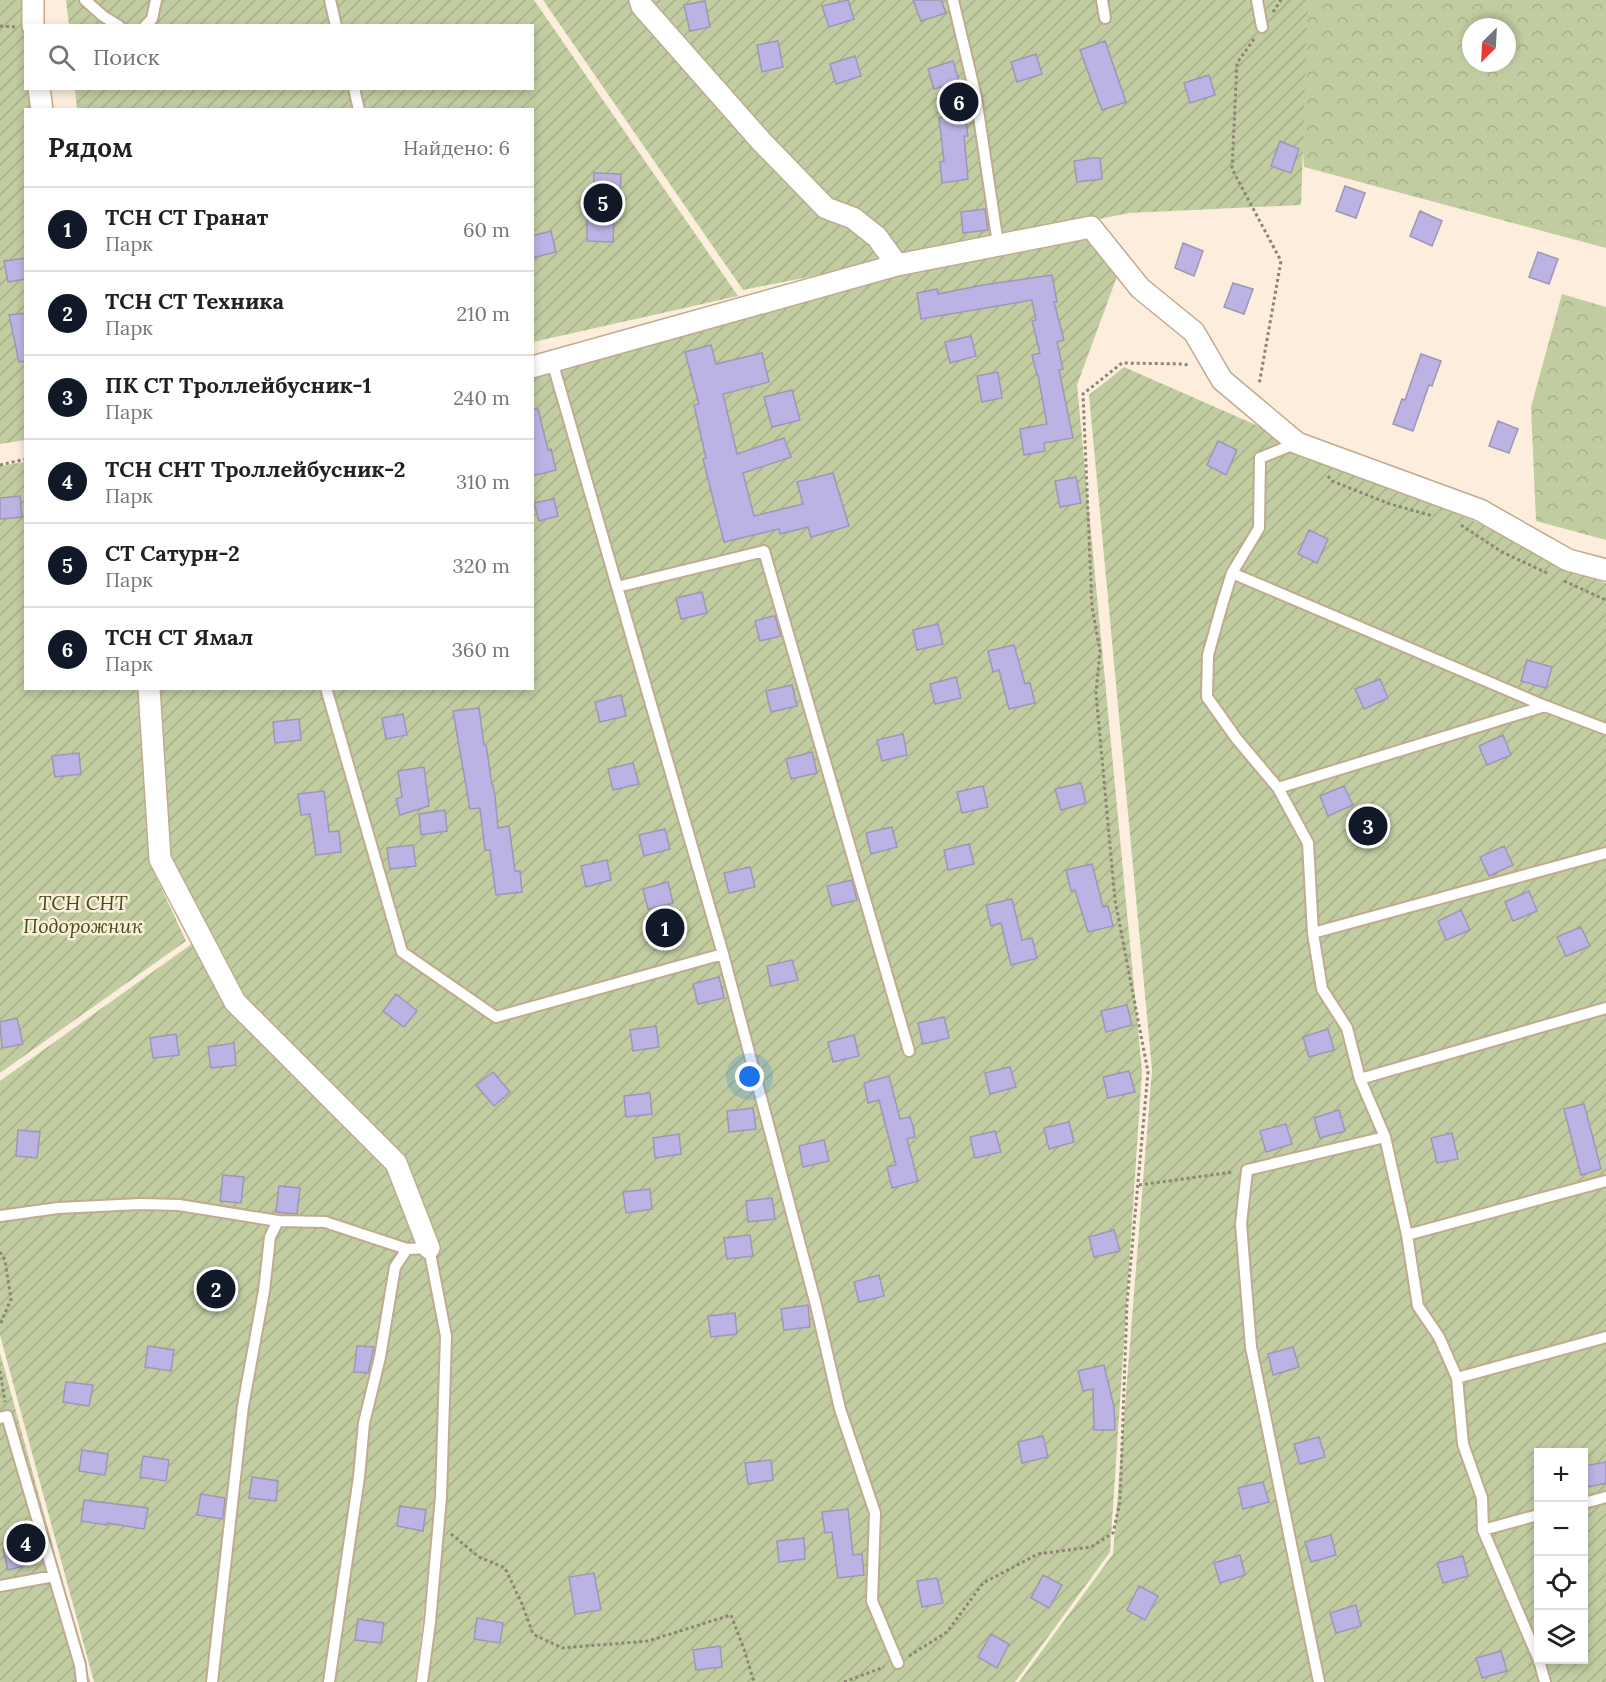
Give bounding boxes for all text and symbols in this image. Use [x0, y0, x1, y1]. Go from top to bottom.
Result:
north arrow [1462, 18, 1516, 72]
search box [24, 24, 534, 90]
icon: search [45, 41, 78, 74]
text: Поиск [93, 43, 159, 71]
pin: 6 [940, 80, 978, 124]
text: Рядом [48, 131, 133, 164]
text: Найдено: 6 [403, 135, 510, 160]
pin: 5 [584, 180, 622, 226]
text: ТСН СТ Гранат [105, 203, 268, 231]
text: 1 [63, 217, 72, 242]
text: 60 m [463, 217, 510, 242]
text: Парк [105, 231, 153, 256]
text: ТСН СТ Техника [105, 287, 284, 315]
text: 2 [62, 301, 73, 326]
text: 210 m [456, 301, 510, 326]
text: Парк [105, 315, 153, 340]
text: ПК СТ Троллейбусник-1 [105, 371, 371, 399]
text: 3 [62, 385, 73, 410]
text: 240 m [453, 385, 510, 410]
text: Парк [105, 399, 153, 424]
text: ТСН СНТ Троллейбусник-2 [105, 455, 405, 483]
text: 4 [62, 469, 73, 494]
text: 310 m [456, 469, 510, 494]
text: Парк [105, 483, 153, 508]
text: СТ Сатурн-2 [105, 539, 240, 567]
text: 5 [62, 553, 73, 578]
text: 320 m [453, 553, 510, 578]
text: Парк [105, 567, 153, 592]
text: ТСН СТ Ямал [105, 623, 253, 651]
text: 6 [62, 637, 73, 662]
text: 360 m [452, 637, 510, 662]
text: Парк [105, 651, 153, 676]
pin: 3 [1348, 804, 1388, 848]
park label: ТСН СНТ Подорожник [23, 890, 143, 938]
pin: 1 [646, 906, 684, 950]
your location [735, 1062, 764, 1091]
pin: 2 [196, 1266, 236, 1312]
map controls [1534, 1448, 1588, 1664]
button: + [1534, 1448, 1588, 1502]
button: − [1534, 1502, 1588, 1556]
pin: 4 [6, 1520, 46, 1566]
button: locate [1534, 1556, 1588, 1610]
button: layers [1534, 1610, 1588, 1664]

